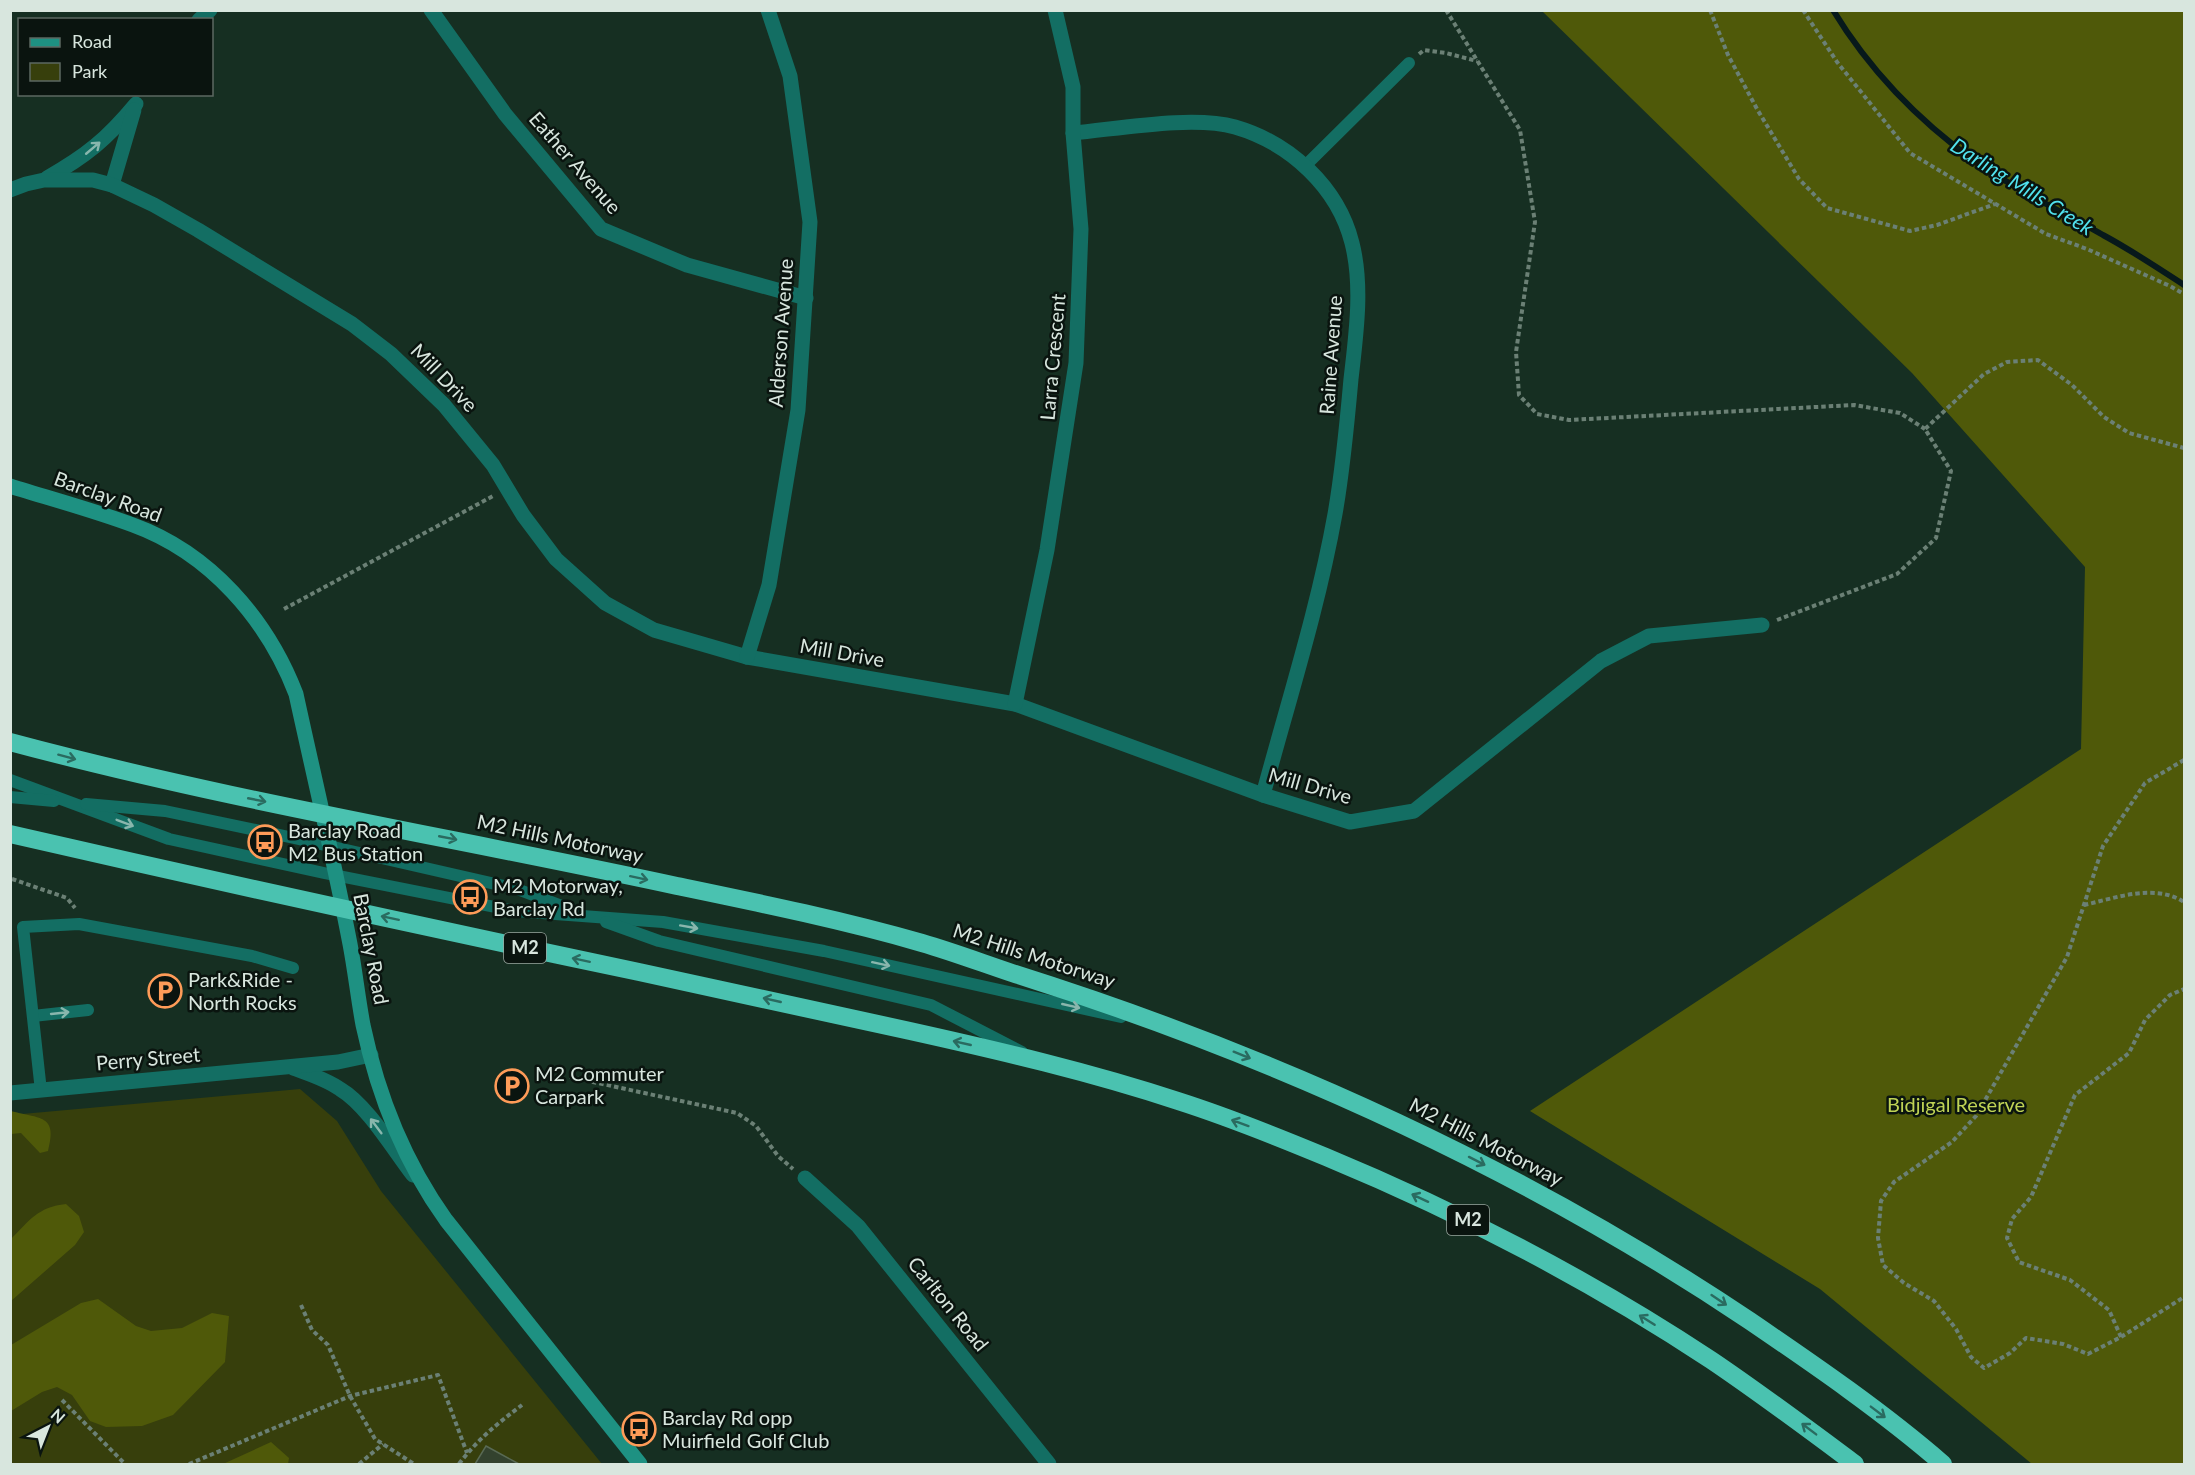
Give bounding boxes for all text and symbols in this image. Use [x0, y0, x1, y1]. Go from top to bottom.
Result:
legend [18, 18, 213, 96]
text: Road [72, 30, 112, 52]
text: Park [72, 60, 108, 82]
street label: Eather Avenue [525, 106, 627, 218]
water label: Darling Mills Creek [1947, 132, 2100, 240]
one-way arrow [85, 142, 101, 155]
street label: Alderson Avenue [763, 258, 797, 408]
street label: Larra Crescent [1035, 293, 1070, 421]
street label: Raine Avenue [1314, 294, 1346, 415]
street label: Mill Drive [406, 338, 483, 416]
street label: Barclay Road [51, 465, 165, 527]
street label: Mill Drive [798, 633, 886, 671]
one-way arrow [57, 752, 76, 763]
street label: Mill Drive [1266, 762, 1355, 808]
one-way arrow [247, 795, 266, 806]
street label: M2 Hills Motorway [475, 809, 646, 867]
one-way arrow [115, 818, 134, 829]
place label: Barclay Road M2 Bus Station [288, 818, 423, 865]
bus stop icon: Barclay Road M2 Bus Station [247, 824, 283, 860]
one-way arrow [438, 833, 458, 844]
place label: M2 Motorway, Barclay Rd [493, 873, 623, 920]
one-way arrow [629, 873, 649, 884]
bus stop icon: M2 Motorway, Barclay Rd [452, 879, 488, 915]
street label: Barclay Road [349, 891, 395, 1006]
one-way arrow [381, 912, 400, 924]
street label: M2 Hills Motorway [950, 917, 1119, 993]
one-way arrow [679, 922, 698, 933]
road number: M2 [504, 933, 546, 963]
one-way arrow [572, 954, 591, 965]
one-way arrow [870, 959, 890, 970]
place label: Park&Ride - North Rocks [188, 967, 297, 1014]
parking icon: Park&Ride - North Rocks [147, 973, 183, 1009]
one-way arrow [762, 994, 782, 1005]
one-way arrow [1061, 1000, 1080, 1012]
one-way arrow [50, 1007, 70, 1018]
one-way arrow [953, 1037, 972, 1048]
street label: Perry Street [95, 1042, 201, 1074]
one-way arrow [1232, 1050, 1251, 1061]
place label: M2 Commuter Carpark [535, 1061, 665, 1108]
parking icon: M2 Commuter Carpark [494, 1068, 530, 1104]
street label: M2 Hills Motorway [1406, 1092, 1568, 1191]
park label: Bidjigal Reserve [1887, 1092, 2025, 1116]
one-way arrow [1231, 1117, 1250, 1128]
one-way arrow [369, 1118, 382, 1134]
one-way arrow [1468, 1155, 1486, 1167]
one-way arrow [1412, 1191, 1430, 1203]
road number: M2 [1447, 1205, 1489, 1235]
street label: Carlton Road [903, 1251, 994, 1355]
one-way arrow [1710, 1294, 1726, 1306]
one-way arrow [1639, 1314, 1656, 1326]
north arrow [18, 1397, 78, 1457]
text: N [47, 1404, 69, 1427]
place label: Barclay Rd opp Muirfield Golf Club [662, 1405, 829, 1452]
one-way arrow [1870, 1405, 1886, 1418]
bus stop icon: Barclay Rd opp Muirfield Golf Club [621, 1411, 657, 1447]
one-way arrow [1801, 1423, 1817, 1435]

